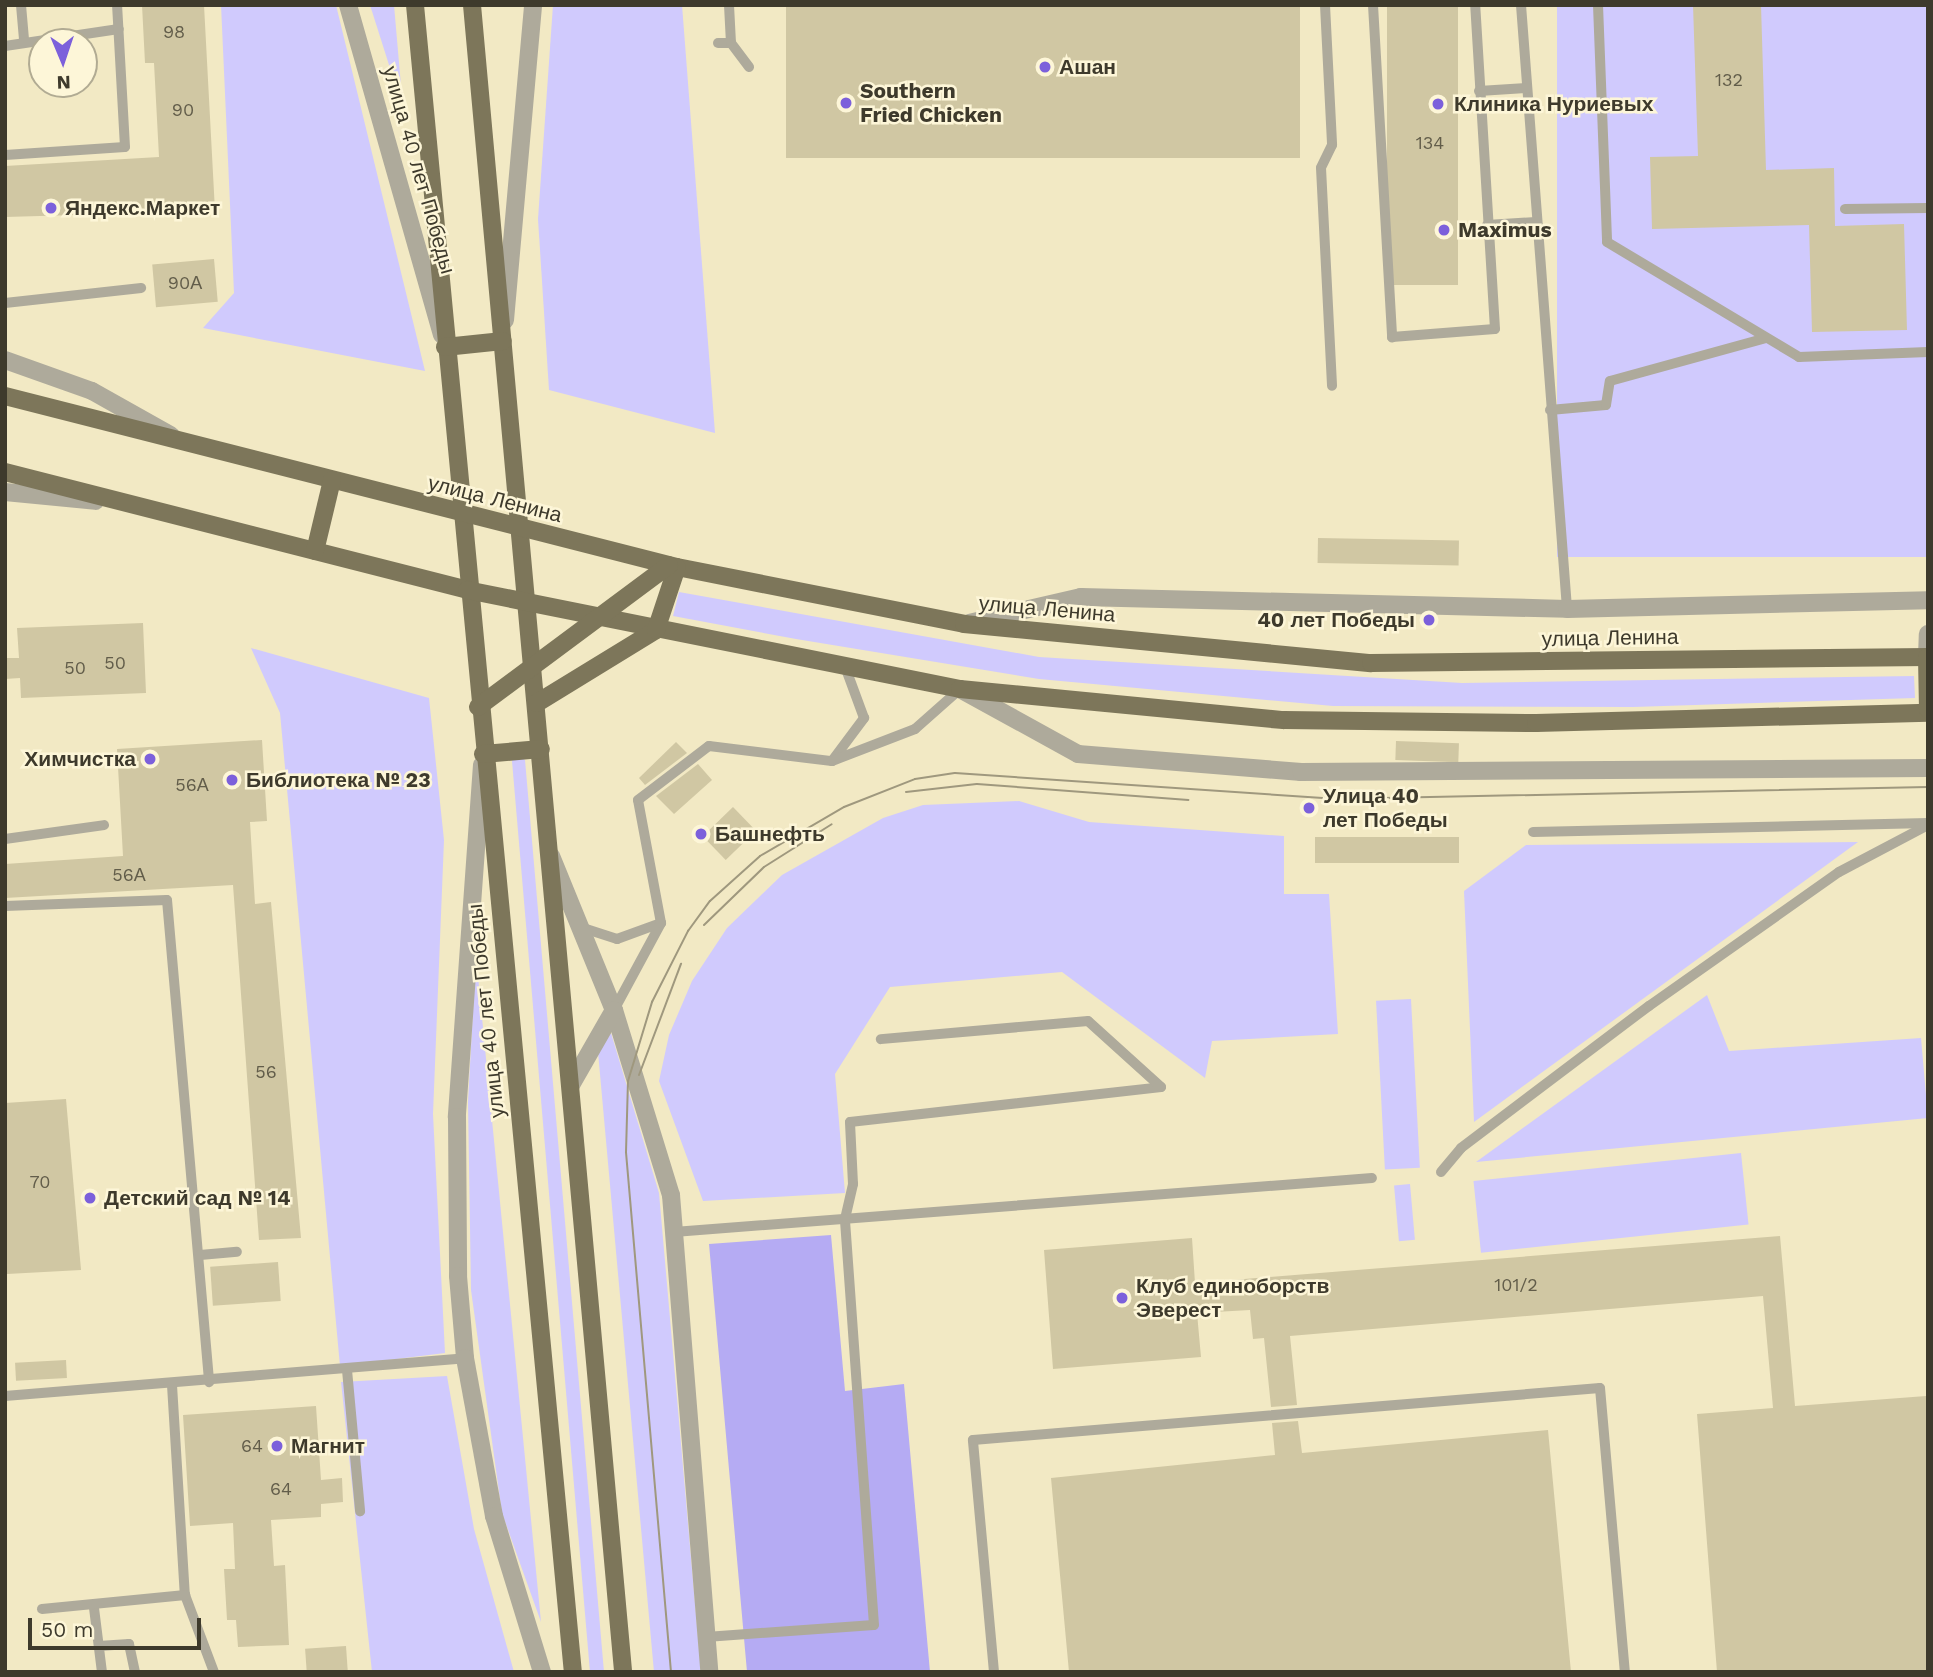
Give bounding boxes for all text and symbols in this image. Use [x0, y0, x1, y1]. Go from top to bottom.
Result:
house number: 98 [163, 21, 185, 43]
north arrow [28, 28, 98, 98]
place label: Ашан [1059, 54, 1116, 80]
marker: Ашан [1037, 59, 1053, 75]
street label: улица 40 лет Победы [377, 63, 461, 277]
house number: 132 [1715, 69, 1743, 91]
text: N [56, 71, 71, 94]
place label: Southern Fried Chicken [860, 78, 1002, 128]
place label: Клиника Нуриевых [1454, 91, 1653, 117]
marker: Клиника Нуриевых [1428, 94, 1448, 114]
marker: Southern Fried Chicken [838, 95, 854, 111]
house number: 90 [172, 99, 194, 121]
house number: 134 [1416, 132, 1444, 154]
place label: Яндекс.Маркет [65, 195, 220, 221]
marker: Яндекс.Маркет [43, 200, 59, 216]
place label: Maximus [1458, 217, 1552, 243]
marker: Maximus [1436, 222, 1452, 238]
house number: 90А [168, 272, 202, 294]
street label: улица Ленина [426, 470, 564, 528]
street label: улица Ленина [978, 590, 1116, 628]
place label: 40 лет Победы [1257, 607, 1415, 633]
marker: 40 лет Победы [1421, 612, 1437, 628]
street label: улица Ленина [1541, 624, 1679, 652]
house number: 50 [104, 652, 126, 674]
house number: 50 [64, 657, 86, 679]
place label: Химчистка [24, 746, 136, 772]
marker: Химчистка [142, 751, 158, 767]
place label: Библиотека № 23 [246, 767, 431, 793]
marker: Библиотека № 23 [224, 772, 240, 788]
house number: 56А [175, 774, 209, 796]
place label: Улица 40 лет Победы [1323, 783, 1448, 833]
marker: Улица 40 лет Победы [1301, 800, 1317, 816]
place label: Башнефть [715, 821, 825, 847]
marker: Башнефть [693, 826, 709, 842]
house number: 56А [112, 864, 146, 886]
street label: улица 40 лет Победы [462, 903, 510, 1119]
house number: 56 [255, 1061, 277, 1083]
house number: 70 [30, 1171, 50, 1193]
place label: Детский сад № 14 [104, 1185, 291, 1211]
marker: Детский сад № 14 [82, 1190, 98, 1206]
place label: Клуб единоборств Эверест [1136, 1273, 1329, 1323]
house number: 101/2 [1494, 1274, 1538, 1296]
marker: Клуб единоборств Эверест [1114, 1290, 1130, 1306]
place label: Магнит [291, 1433, 365, 1459]
house number: 64 [241, 1435, 263, 1457]
marker: Магнит [269, 1438, 285, 1454]
house number: 64 [270, 1478, 292, 1500]
scale bar [32, 1604, 205, 1648]
text: 50 m [41, 1617, 93, 1642]

